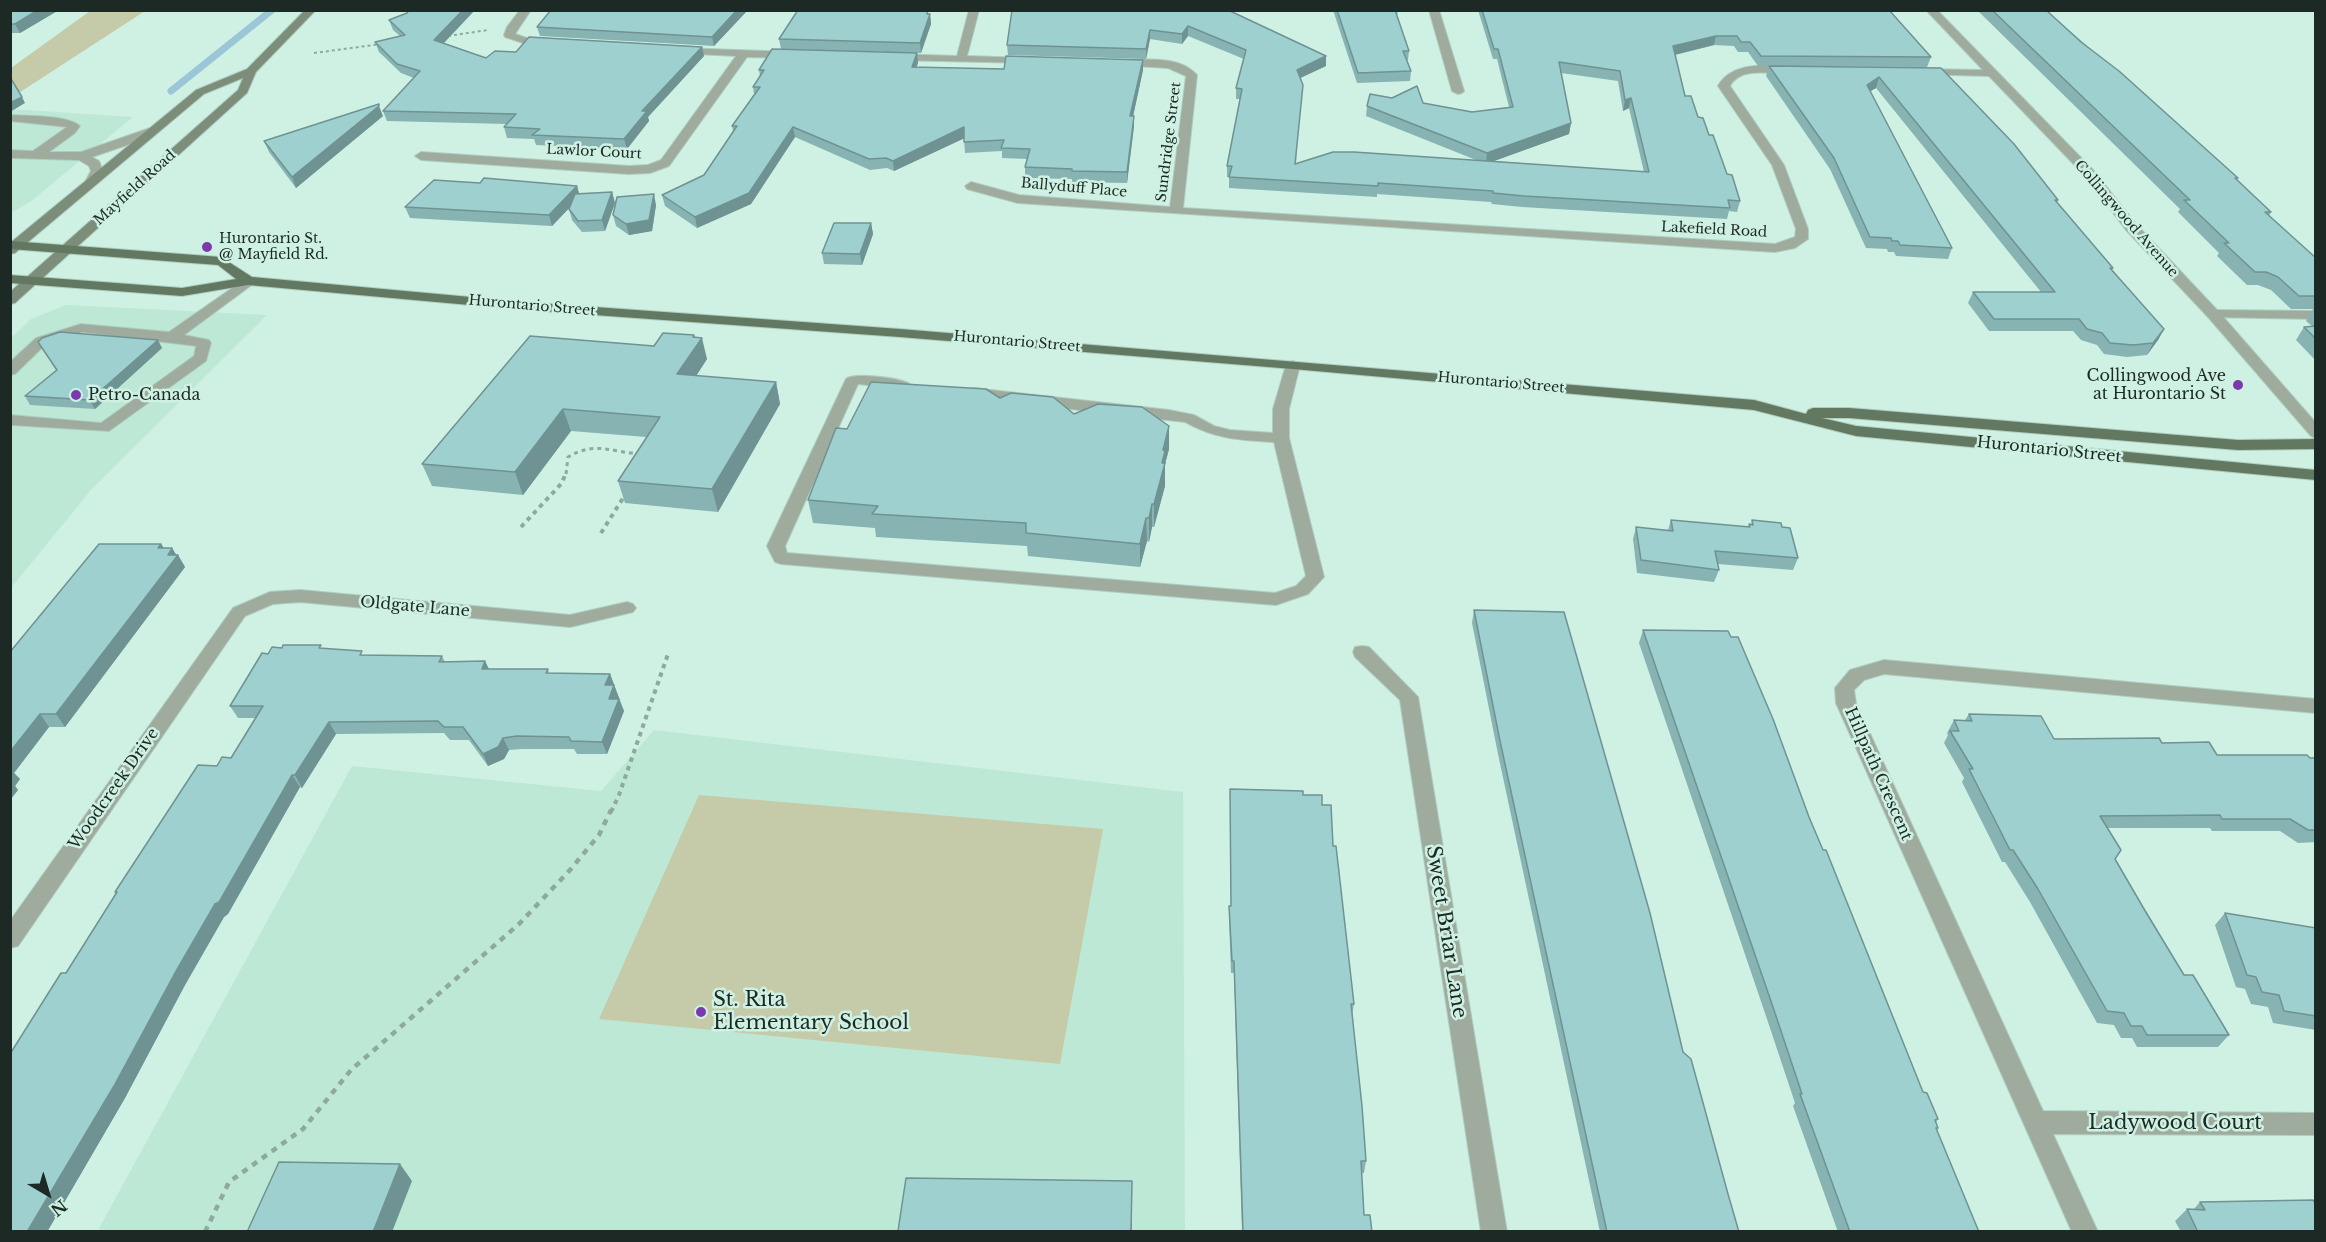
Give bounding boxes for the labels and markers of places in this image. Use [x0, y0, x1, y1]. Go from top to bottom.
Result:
place label: Hurontario St. @ Mayfield Rd. [219, 231, 328, 264]
marker: Hurontario St. @ Mayfield Rd. [200, 240, 214, 254]
place label: Collingwood Ave at Hurontario St [2087, 366, 2226, 404]
marker: Collingwood Ave at Hurontario St [2231, 378, 2245, 392]
place label: Petro-Canada [88, 385, 200, 405]
marker: Petro-Canada [69, 388, 83, 402]
place label: St. Rita Elementary School [713, 988, 909, 1035]
marker: St. Rita Elementary School [694, 1005, 708, 1019]

